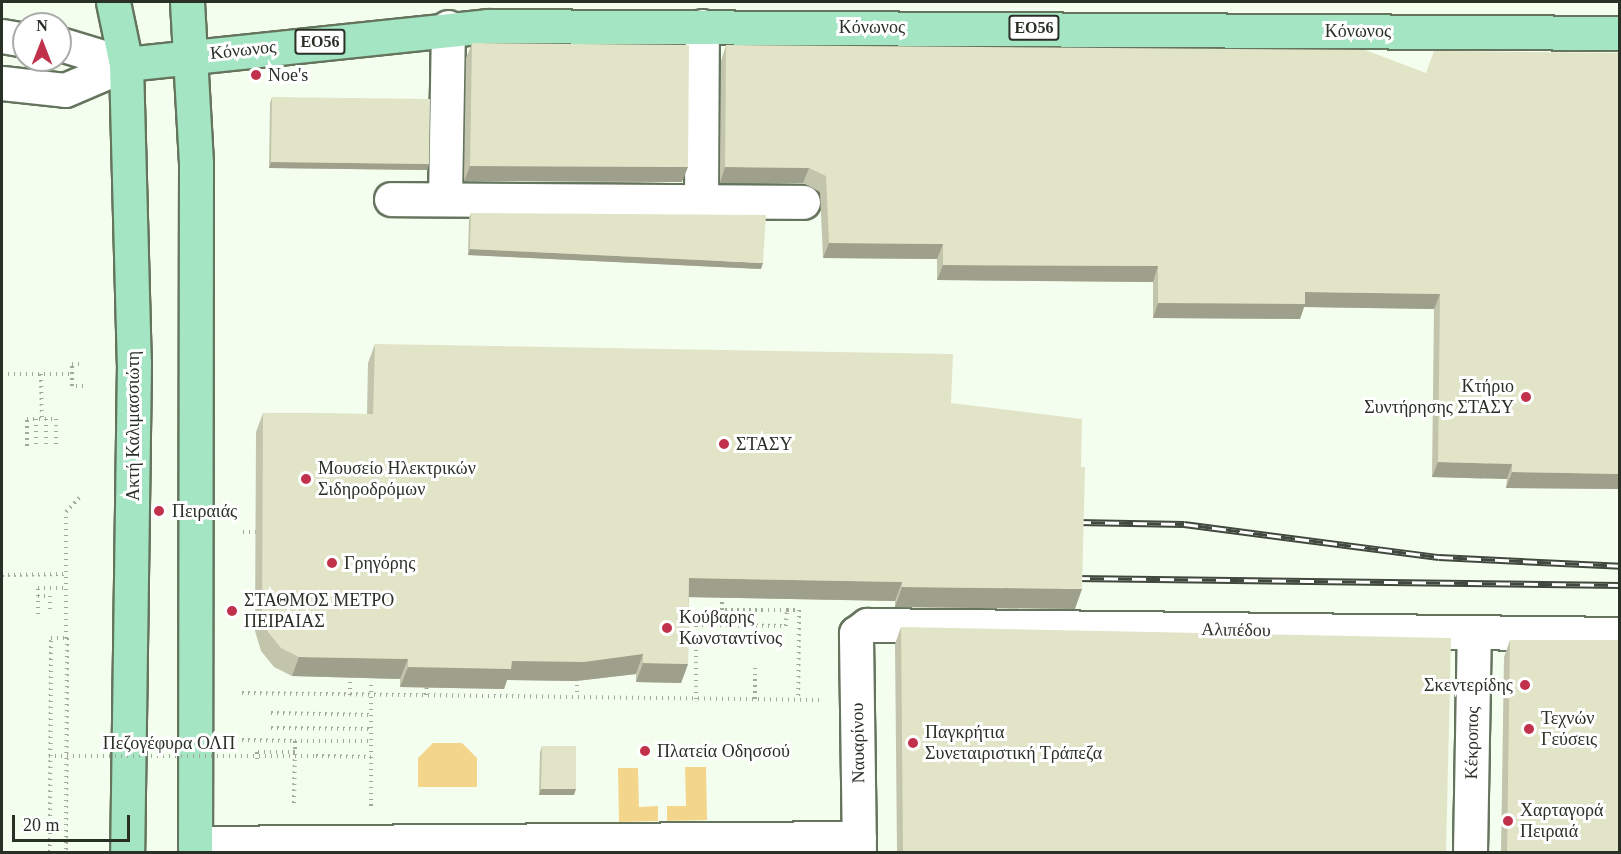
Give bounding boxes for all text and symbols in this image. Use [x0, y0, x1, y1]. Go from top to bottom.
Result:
north arrow [12, 12, 72, 72]
road number: ΕΟ56 [1007, 15, 1061, 41]
street label: Κόνωνος [839, 16, 905, 38]
text: N [36, 17, 48, 34]
street label: Κόνωνος [1325, 20, 1391, 42]
road number: ΕΟ56 [293, 29, 347, 55]
street label: Κόνωνος [209, 36, 277, 64]
place label: Noe's [268, 64, 308, 86]
marker: Noe's [249, 68, 263, 82]
street label: Ακτή Καλιμασσιώτη [122, 351, 144, 501]
place label: Κτήριο Συντήρησης ΣΤΑΣΥ [1364, 376, 1514, 418]
marker: Κτήριο Συντήρησης ΣΤΑΣΥ [1519, 390, 1533, 404]
place label: ΣΤΑΣΥ [736, 433, 793, 455]
marker: ΣΤΑΣΥ [717, 437, 731, 451]
place label: Μουσείο Ηλεκτρικών Σιδηροδρόμων [318, 458, 476, 500]
marker: Μουσείο Ηλεκτρικών Σιδηροδρόμων [299, 472, 313, 486]
place label: Πειραιάς [172, 500, 237, 522]
marker: Πειραιάς [150, 502, 168, 520]
place label: Γρηγόρης [344, 552, 415, 574]
marker: Γρηγόρης [325, 556, 339, 570]
place label: ΣΤΑΘΜΟΣ ΜΕΤΡΟ ΠΕΙΡΑΙΑΣ [244, 590, 394, 632]
marker: ΣΤΑΘΜΟΣ ΜΕΤΡΟ ΠΕΙΡΑΙΑΣ [225, 604, 239, 618]
place label: Κούβαρης Κωνσταντίνος [679, 607, 782, 650]
street label: Αλιπέδου [1201, 619, 1271, 641]
marker: Κούβαρης Κωνσταντίνος [660, 621, 674, 635]
place label: Σκεντερίδης [1424, 674, 1513, 696]
marker: Σκεντερίδης [1518, 678, 1532, 692]
street label: Ναυαρίνου [846, 702, 870, 784]
street label: Κέκροπος [1461, 706, 1483, 780]
place label: Τεχνών Γεύσεις [1541, 708, 1597, 750]
place label: Παγκρήτια Συνεταιριστική Τράπεζα [925, 722, 1102, 764]
marker: Τεχνών Γεύσεις [1522, 722, 1536, 736]
street label: Πεζογέφυρα ΟΛΠ [103, 732, 235, 754]
marker: Παγκρήτια Συνεταιριστική Τράπεζα [906, 736, 920, 750]
place label: Πλατεία Οδησσού [657, 740, 790, 762]
marker: Πλατεία Οδησσού [638, 744, 652, 758]
place label: Χαρταγορά Πειραιά [1520, 800, 1603, 842]
scale bar [15, 803, 134, 841]
marker: Χαρταγορά Πειραιά [1501, 814, 1515, 828]
text: 20 m [23, 815, 60, 835]

